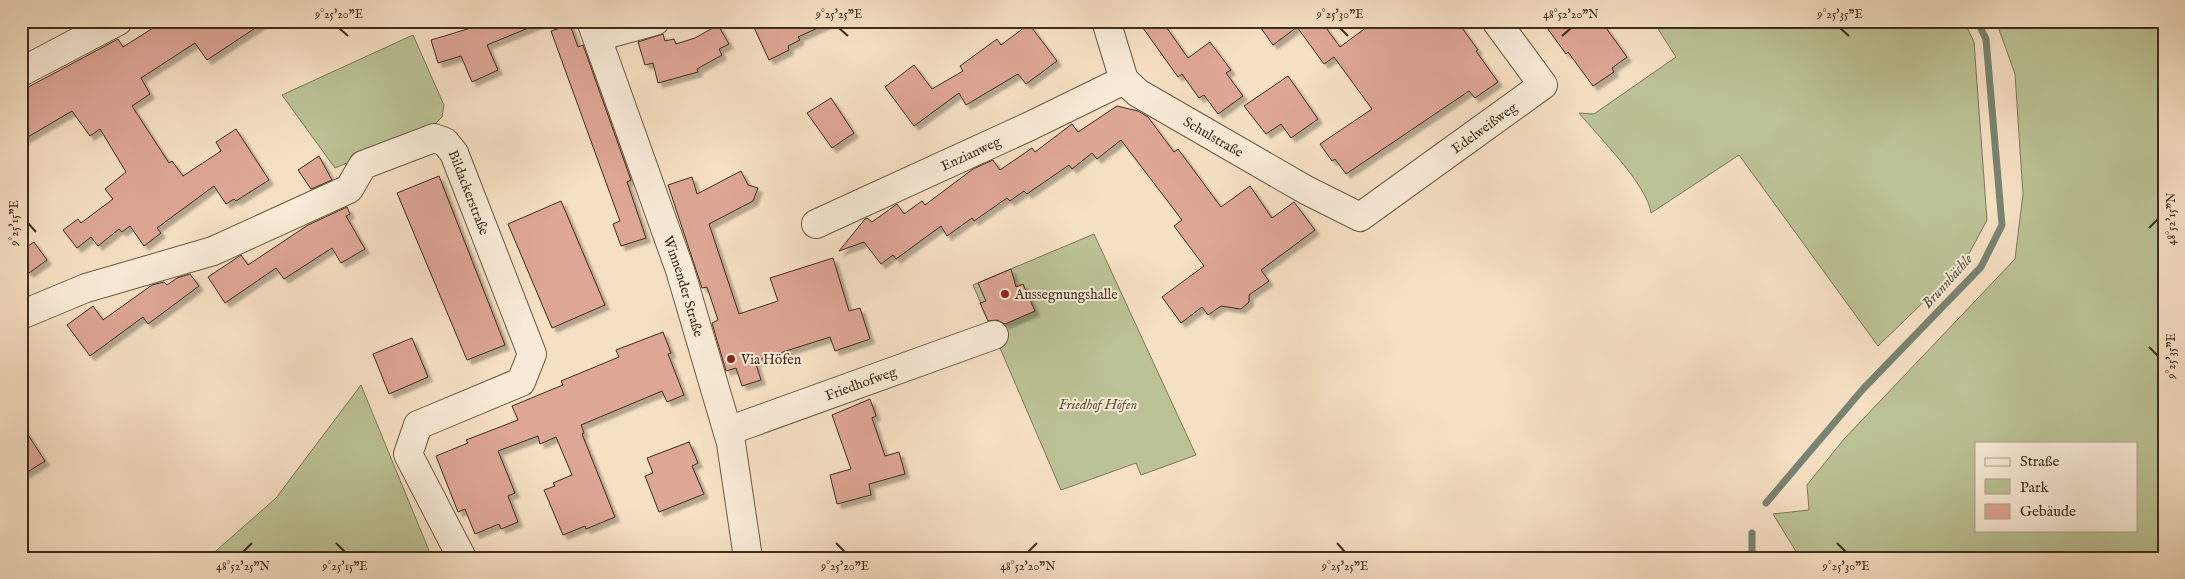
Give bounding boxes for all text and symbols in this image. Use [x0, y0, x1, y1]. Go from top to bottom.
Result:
text: 9°25'20"E [314, 7, 363, 22]
text: 9°25'25"E [815, 7, 862, 22]
text: 9°25'30"E [1316, 7, 1363, 22]
text: 48°52'20"N [1543, 7, 1599, 22]
text: 9°25'35"E [1816, 7, 1863, 22]
street label: Edelweißweg [1448, 98, 1521, 158]
street label: Schulstraße [1180, 113, 1247, 162]
street label: Enzianweg [938, 132, 1004, 176]
street label: Bildackerstraße [444, 148, 493, 238]
text: 48°52'15"N [2164, 192, 2179, 245]
text: 9°25'15"E [7, 200, 22, 247]
street label: Winnender Straße [659, 234, 707, 340]
water label: Brunnbächle [1918, 250, 1977, 313]
place label: Aussegnungshalle [1014, 286, 1118, 304]
marker: Aussegnungshalle [999, 288, 1011, 300]
text: 9°25'35"E [2164, 333, 2179, 380]
place label: Via Höfen [740, 351, 802, 369]
marker: Via Höfen [725, 353, 737, 365]
street label: Friedhofweg [823, 363, 899, 405]
park label: Friedhof Höfen [1059, 396, 1137, 414]
legend [1975, 442, 2138, 532]
text: Straße [2020, 452, 2060, 471]
text: Park [2020, 478, 2050, 497]
text: Gebäude [2020, 502, 2076, 521]
text: 48°52'25"N [216, 559, 271, 574]
text: 9°25'15"E [321, 559, 368, 574]
text: 9°25'20"E [820, 559, 869, 574]
text: 48°52'20"N [1000, 559, 1056, 574]
text: 9°25'25"E [1321, 559, 1368, 574]
text: 9°25'30"E [1822, 559, 1869, 574]

